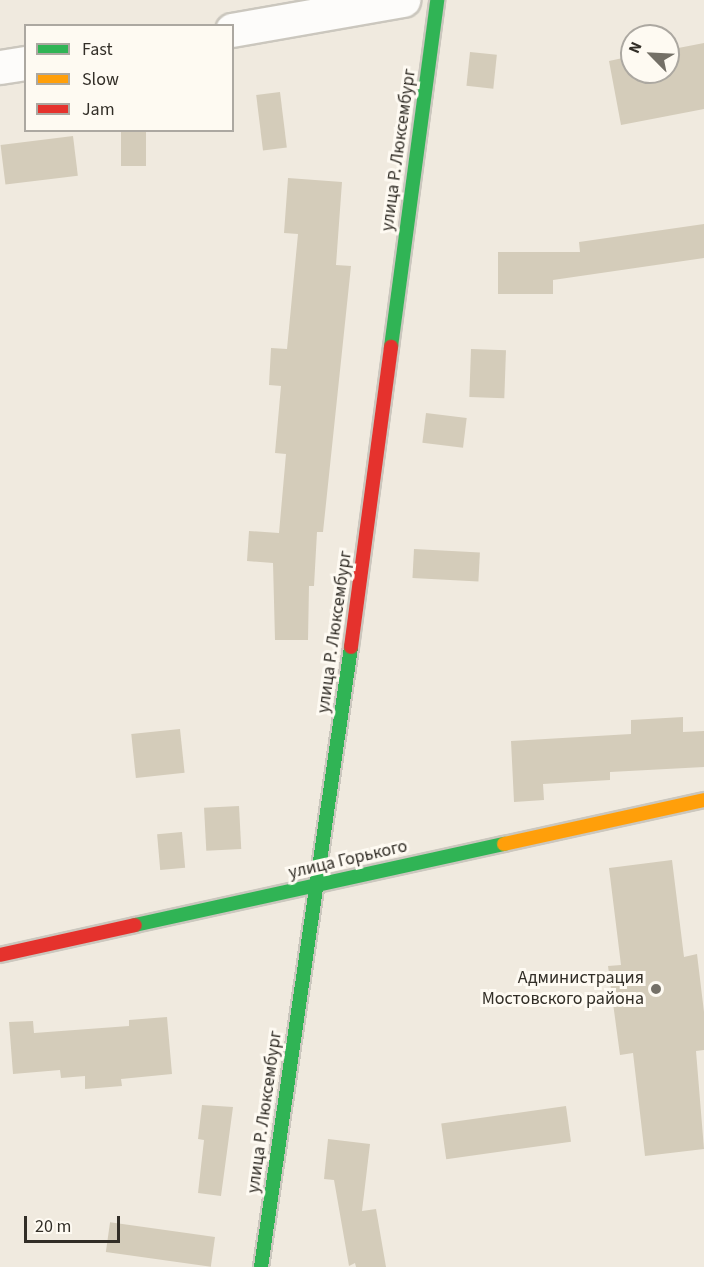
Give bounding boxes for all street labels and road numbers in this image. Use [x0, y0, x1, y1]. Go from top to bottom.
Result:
street label: улица Р. Люксембург [377, 67, 421, 233]
street label: улица Р. Люксембург [313, 549, 357, 715]
street label: улица Горького [287, 836, 409, 884]
street label: улица Р. Люксембург [243, 1029, 287, 1195]

